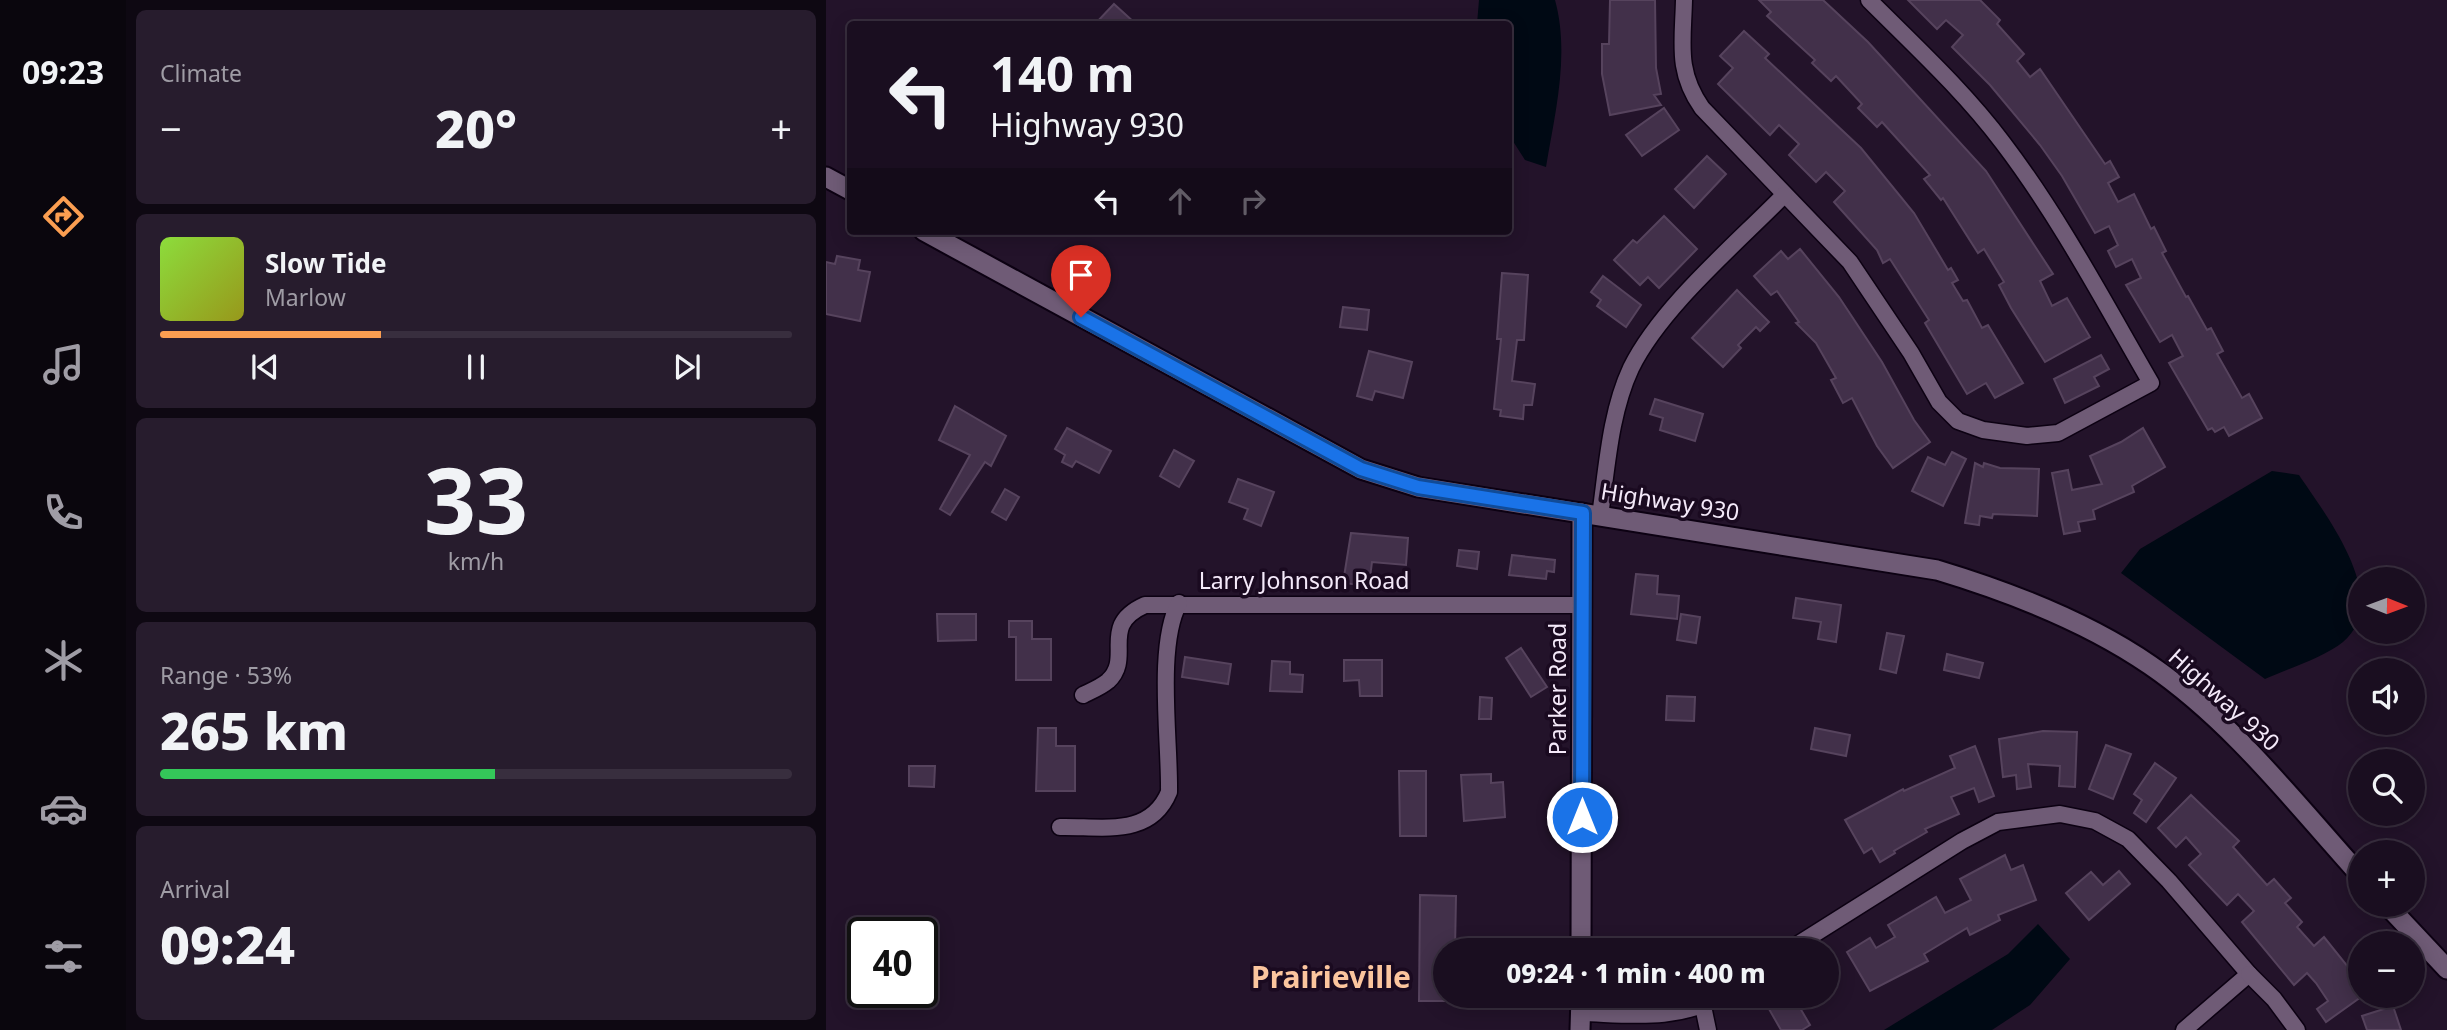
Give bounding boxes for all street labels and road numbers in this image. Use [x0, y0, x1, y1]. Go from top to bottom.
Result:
street label: Highway 930 [1599, 474, 1742, 528]
street label: Larry Johnson Road [1199, 564, 1409, 596]
street label: Parker Road [1541, 623, 1573, 755]
street label: Highway 930 [2162, 641, 2287, 758]

